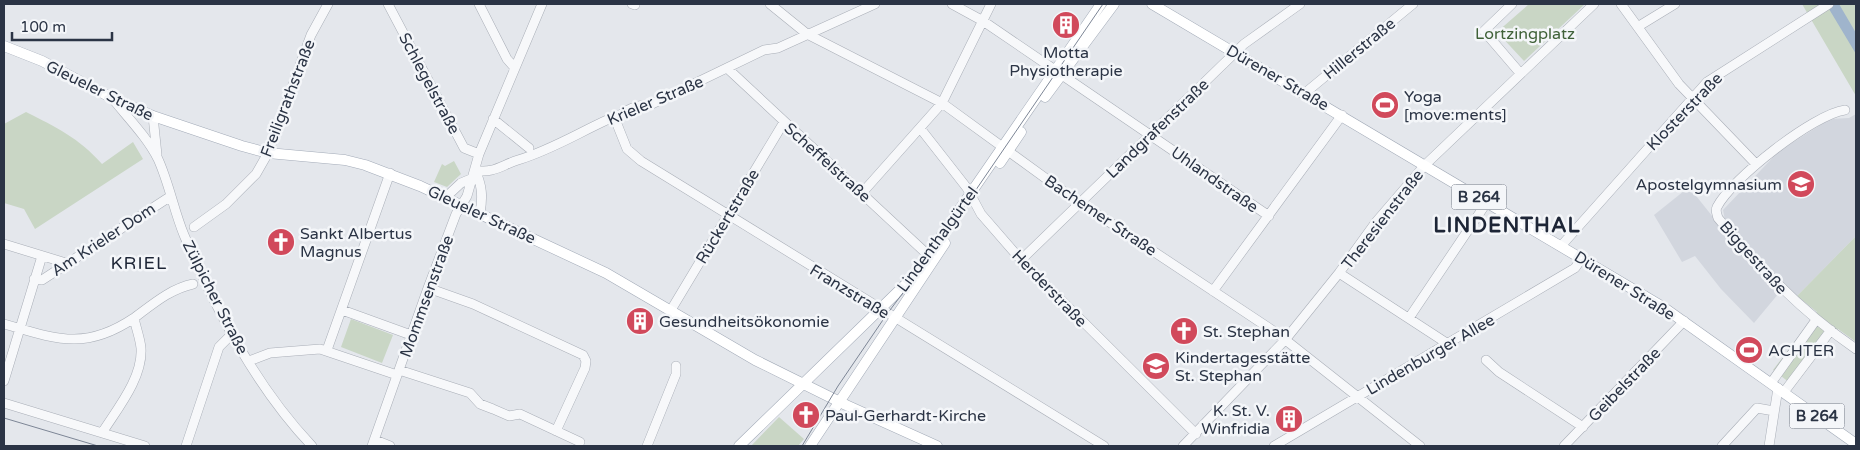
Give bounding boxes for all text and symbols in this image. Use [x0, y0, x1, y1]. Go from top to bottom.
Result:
scale bar [12, 10, 112, 42]
building icon: Motta Physiotherapie [1051, 10, 1081, 40]
street label: Hillerstraße [1320, 14, 1400, 84]
text: 100 m [20, 18, 66, 36]
park label: Lortzingplatz [1475, 24, 1575, 44]
street label: Schlegelstraße [394, 29, 464, 138]
street label: Freiligrathstraße [256, 37, 320, 160]
street label: Dürener Straße [1223, 40, 1332, 115]
place label: Motta Physiotherapie [1009, 43, 1123, 81]
street label: Gleueler Straße [43, 56, 156, 125]
street label: Klosterstraße [1642, 68, 1727, 155]
street label: Krieler Straße [604, 72, 707, 130]
street label: Landgrafenstraße [1102, 75, 1213, 183]
place label: Yoga [move:ments] [1404, 87, 1507, 125]
sports icon: Yoga [move:ments] [1370, 90, 1400, 120]
street label: Scheffelstraße [780, 119, 875, 207]
street label: Uhlandstraße [1167, 142, 1262, 217]
street label: Rückertstraße [692, 165, 764, 268]
street label: Theresienstraße [1338, 166, 1428, 274]
school or university icon: Apostelgymnasium [1786, 169, 1816, 199]
street label: Bachemer Straße [1041, 171, 1160, 261]
place label: Apostelgymnasium [1635, 175, 1782, 195]
street label: Gleueler Straße [424, 181, 539, 249]
street label: Lindenthalgürtel [893, 183, 983, 296]
road number: B 264 [1452, 184, 1506, 210]
street label: Am Krieler Dom [48, 199, 159, 281]
district label: LINDENTHAL [1433, 213, 1581, 238]
street label: Biggestraße [1715, 217, 1791, 298]
place label: Sankt Albertus Magnus [300, 224, 412, 262]
church icon: Sankt Albertus Magnus [266, 227, 296, 257]
street label: Mommsenstraße [396, 233, 458, 360]
street label: Zülpicher Straße [178, 237, 252, 358]
street label: Herderstraße [1007, 246, 1091, 332]
street label: Dürener Straße [1570, 247, 1679, 325]
district label: KRIEL [111, 252, 167, 274]
street label: Franzstraße [806, 260, 893, 324]
building icon: Gesundheitsökonomie [625, 306, 655, 336]
street label: Lindenburger Allee [1363, 310, 1498, 400]
place label: Gesundheitsökonomie [659, 312, 829, 332]
church icon: St. Stephan [1169, 316, 1199, 346]
place label: St. Stephan [1203, 322, 1290, 342]
sports icon: ACHTER [1734, 335, 1764, 365]
place label: ACHTER [1768, 341, 1834, 361]
street label: Geibelstraße [1584, 343, 1665, 426]
place label: Kindertagesstätte St. Stephan [1175, 348, 1310, 386]
school or university icon: Kindertagesstätte St. Stephan [1141, 351, 1171, 381]
church icon: Paul-Gerhardt-Kirche [791, 400, 821, 430]
place label: K. St. V. Winfridia [1201, 401, 1270, 439]
building icon: K. St. V. Winfridia [1274, 404, 1304, 434]
road number: B 264 [1790, 404, 1844, 428]
place label: Paul-Gerhardt-Kirche [825, 406, 986, 426]

